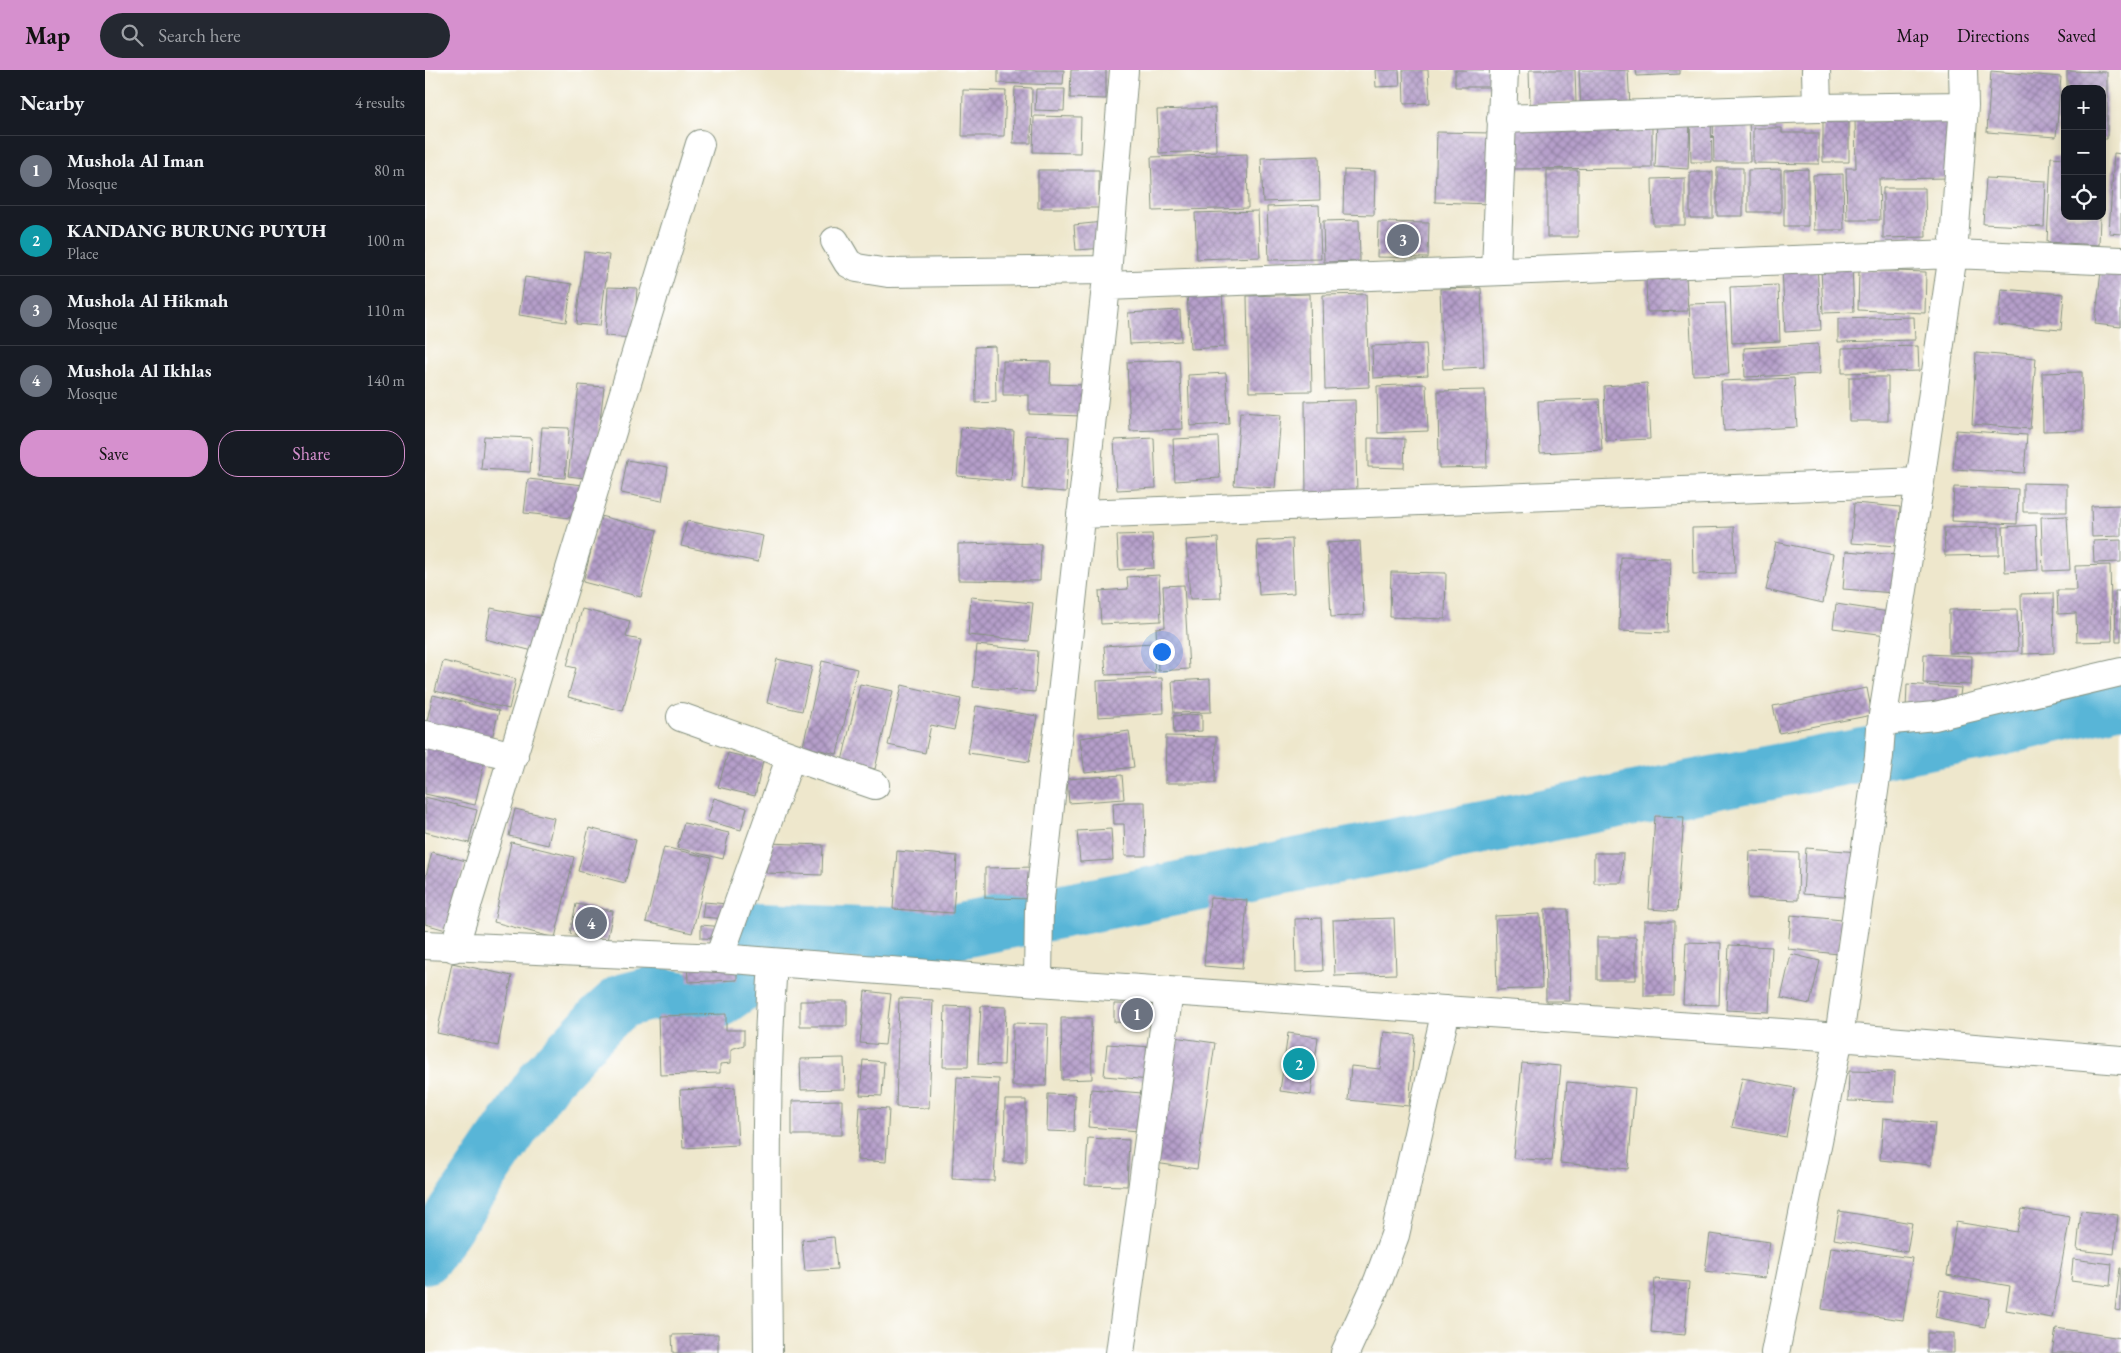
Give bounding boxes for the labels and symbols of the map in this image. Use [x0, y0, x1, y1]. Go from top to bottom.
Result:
pin: 3 [1387, 221, 1419, 259]
your location [1149, 639, 1175, 665]
pin: 4 [575, 904, 607, 942]
pin: 1 [1121, 995, 1153, 1033]
pin: 2 [1283, 1045, 1315, 1083]

